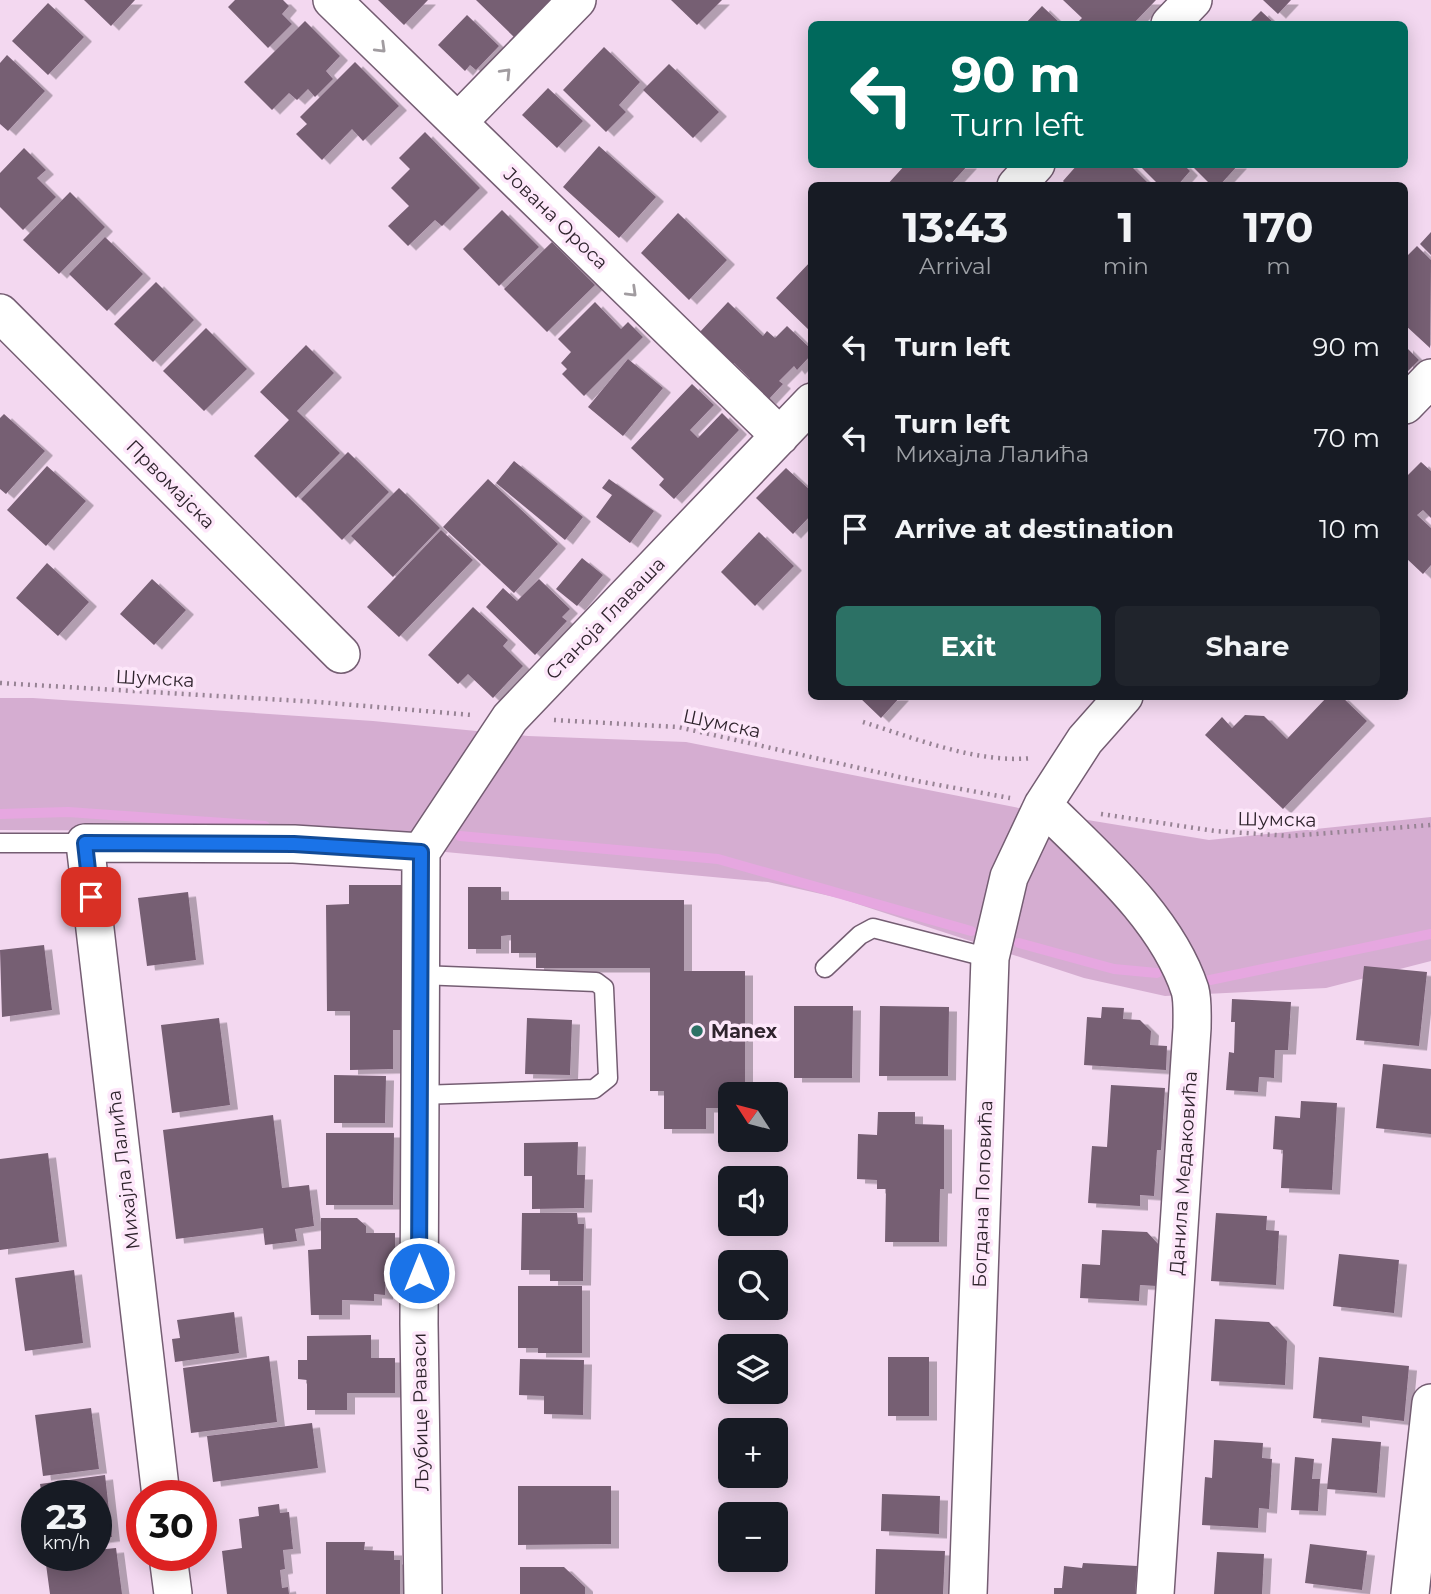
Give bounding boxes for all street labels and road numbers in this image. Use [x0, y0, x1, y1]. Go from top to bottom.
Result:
street label: Јована Ороса [499, 163, 613, 274]
street label: Првомајска [121, 435, 220, 534]
street label: Станоја Главаша [541, 552, 670, 685]
street label: Шумска [115, 665, 195, 692]
street label: Шумска [681, 704, 763, 743]
street label: Шумска [1237, 807, 1317, 832]
street label: Данила Медаковића [1165, 1070, 1202, 1276]
street label: Михајла Лалића [102, 1089, 145, 1251]
street label: Богдана Поповића [968, 1100, 997, 1288]
street label: Љубице Раваси [408, 1333, 433, 1491]

